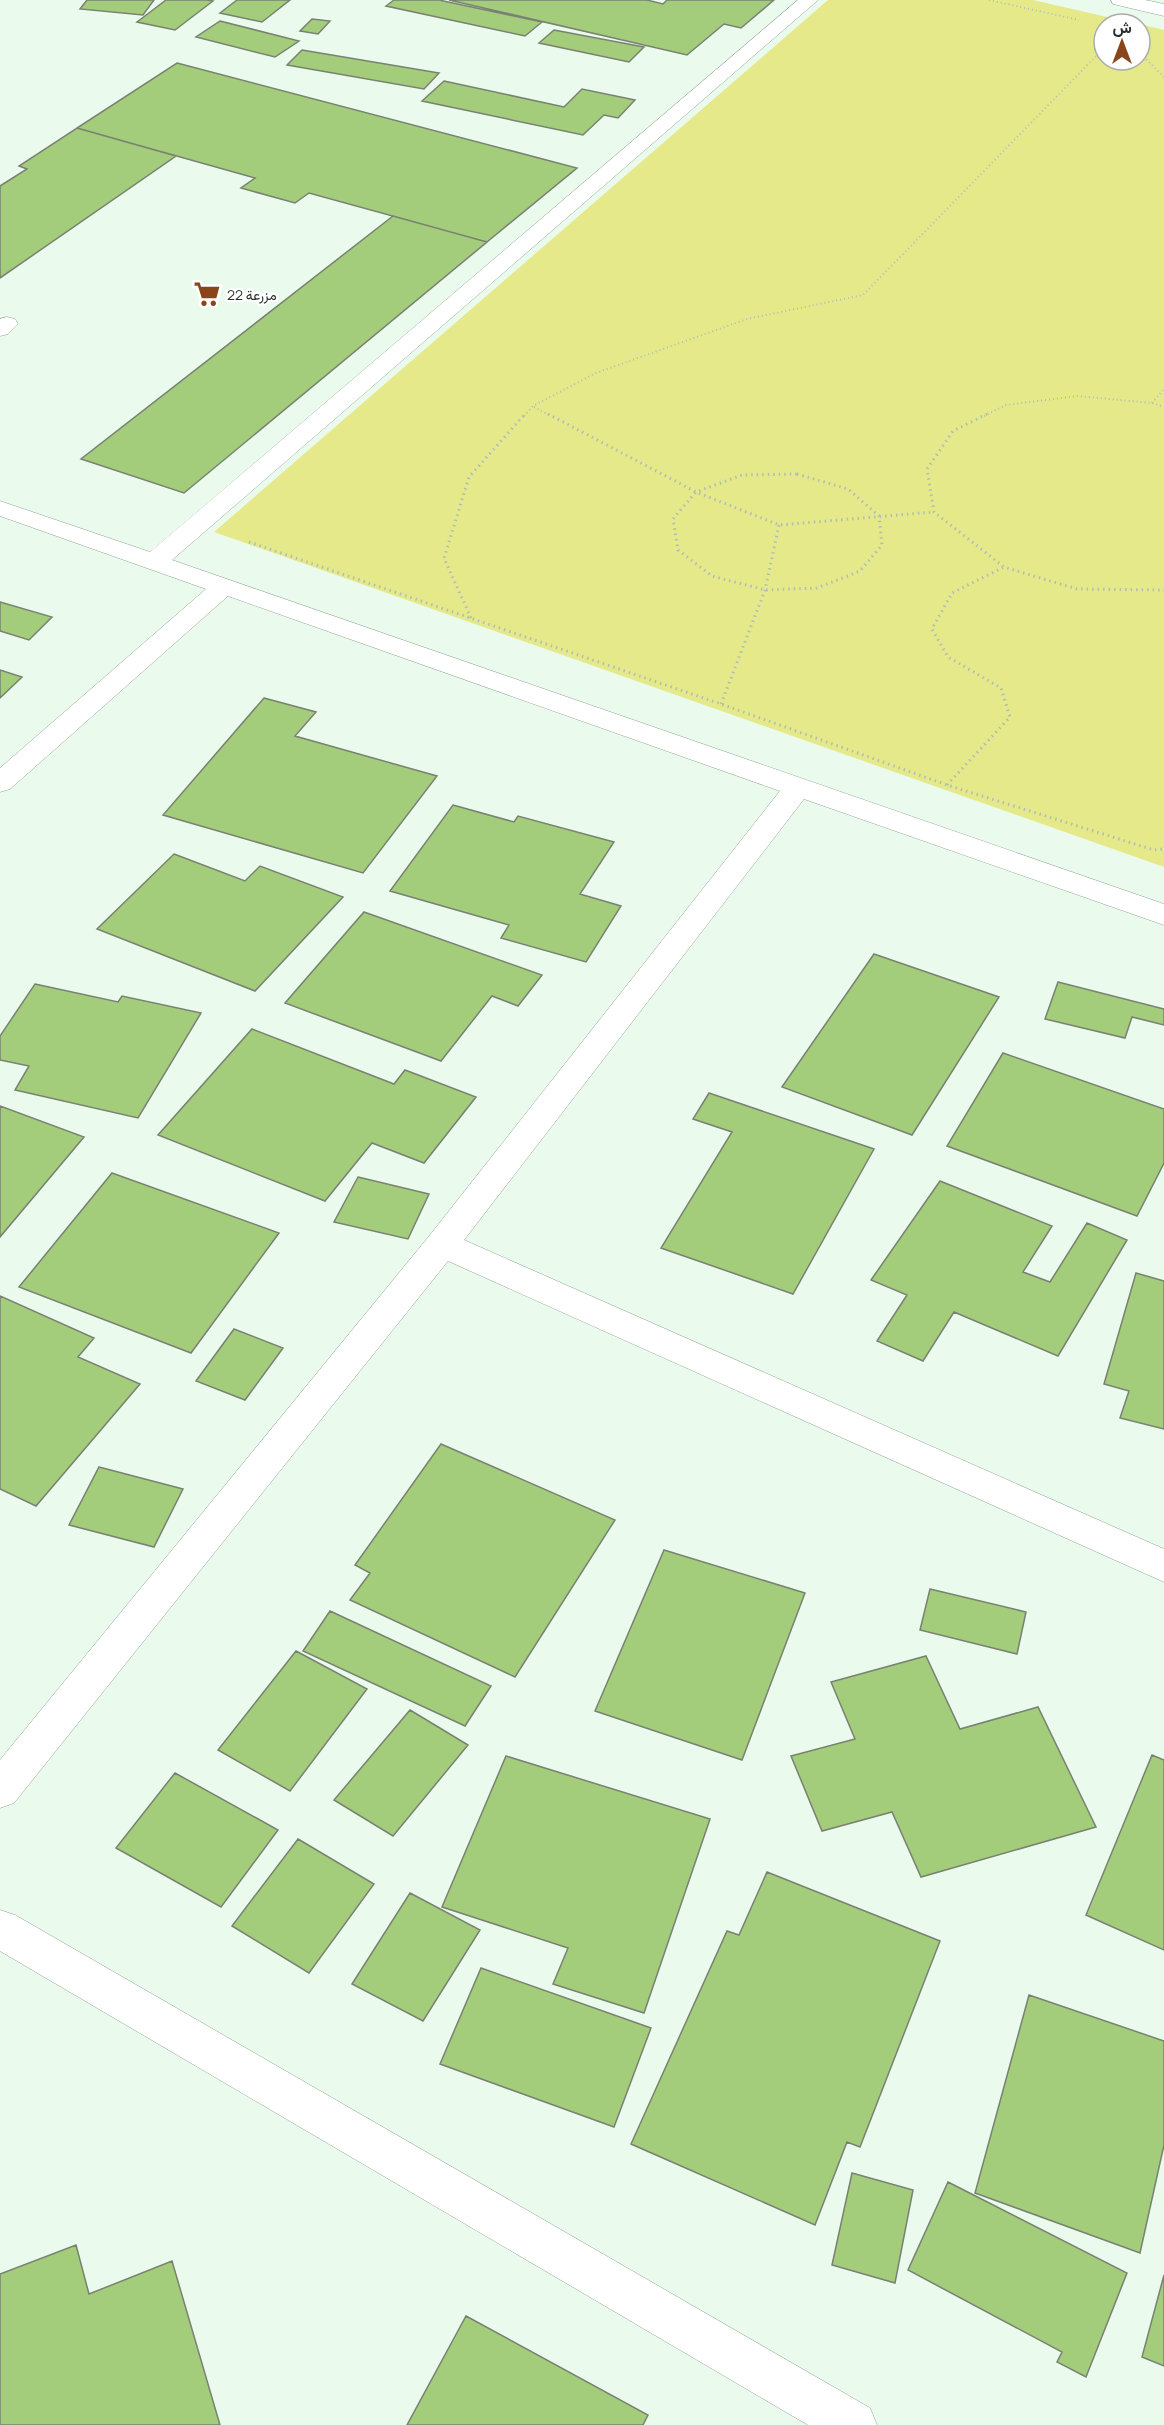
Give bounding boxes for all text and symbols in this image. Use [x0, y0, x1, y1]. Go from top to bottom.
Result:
north arrow [1092, 12, 1152, 72]
text: ش [1112, 16, 1132, 38]
supermarket icon: مزرعة 22 [192, 279, 222, 309]
place label: مزرعة 22 [227, 285, 277, 304]

